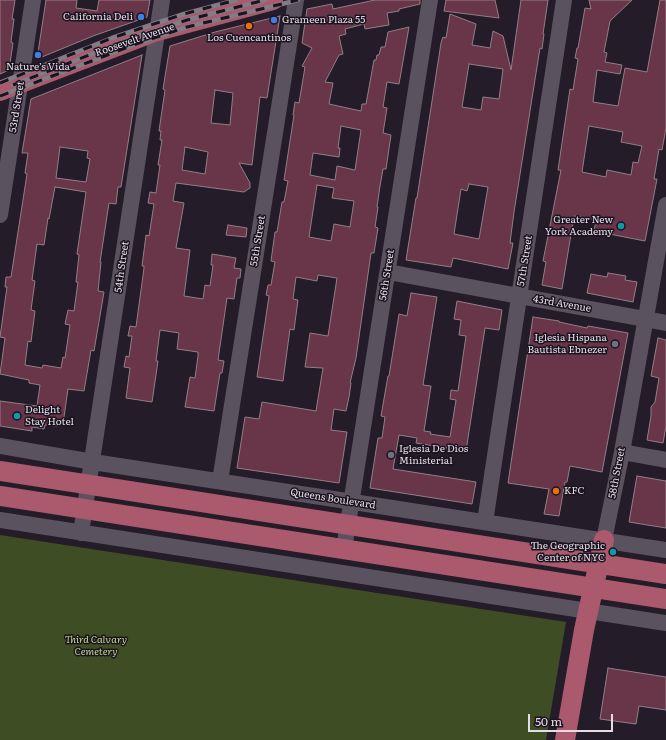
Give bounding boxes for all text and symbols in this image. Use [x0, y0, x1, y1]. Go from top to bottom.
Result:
place label: California Deli [63, 11, 133, 23]
marker: California Deli [136, 12, 146, 22]
place label: Grameen Plaza 55 [282, 14, 365, 26]
marker: Grameen Plaza 55 [269, 15, 279, 25]
street label: Roosevelt Avenue [94, 21, 176, 59]
marker: Los Cuencantinos [244, 21, 254, 31]
place label: Los Cuencantinos [207, 32, 291, 44]
marker: Nature’s Vida [33, 50, 43, 60]
place label: Nature’s Vida [6, 61, 70, 73]
street label: 53rd Street [7, 80, 27, 134]
place label: Greater New York Academy [545, 214, 613, 238]
street label: 55th Street [248, 215, 268, 267]
marker: Greater New York Academy [616, 221, 626, 231]
street label: 57th Street [515, 235, 535, 287]
street label: 54th Street [112, 240, 132, 294]
street label: 56th Street [377, 249, 397, 301]
street label: 43rd Avenue [532, 293, 592, 315]
place label: Iglesia Hispana Bautista Ebnezer [527, 332, 607, 356]
marker: Iglesia Hispana Bautista Ebnezer [610, 339, 620, 349]
place label: Delight Stay Hotel [25, 404, 74, 428]
marker: Delight Stay Hotel [12, 411, 22, 421]
place label: Iglesia De Dios Ministerial [399, 443, 468, 466]
street label: 58th Street [606, 446, 628, 500]
marker: Iglesia De Dios Ministerial [386, 450, 396, 460]
place label: KFC [564, 485, 585, 497]
street label: Queens Boulevard [290, 486, 376, 512]
marker: KFC [551, 486, 561, 496]
place label: The Geographic Center of NYC [530, 540, 605, 564]
marker: The Geographic Center of NYC [608, 547, 618, 557]
park label: Third Calvary Cemetery [65, 634, 127, 658]
scale bar [530, 706, 615, 732]
text: 50 m [535, 712, 562, 730]

